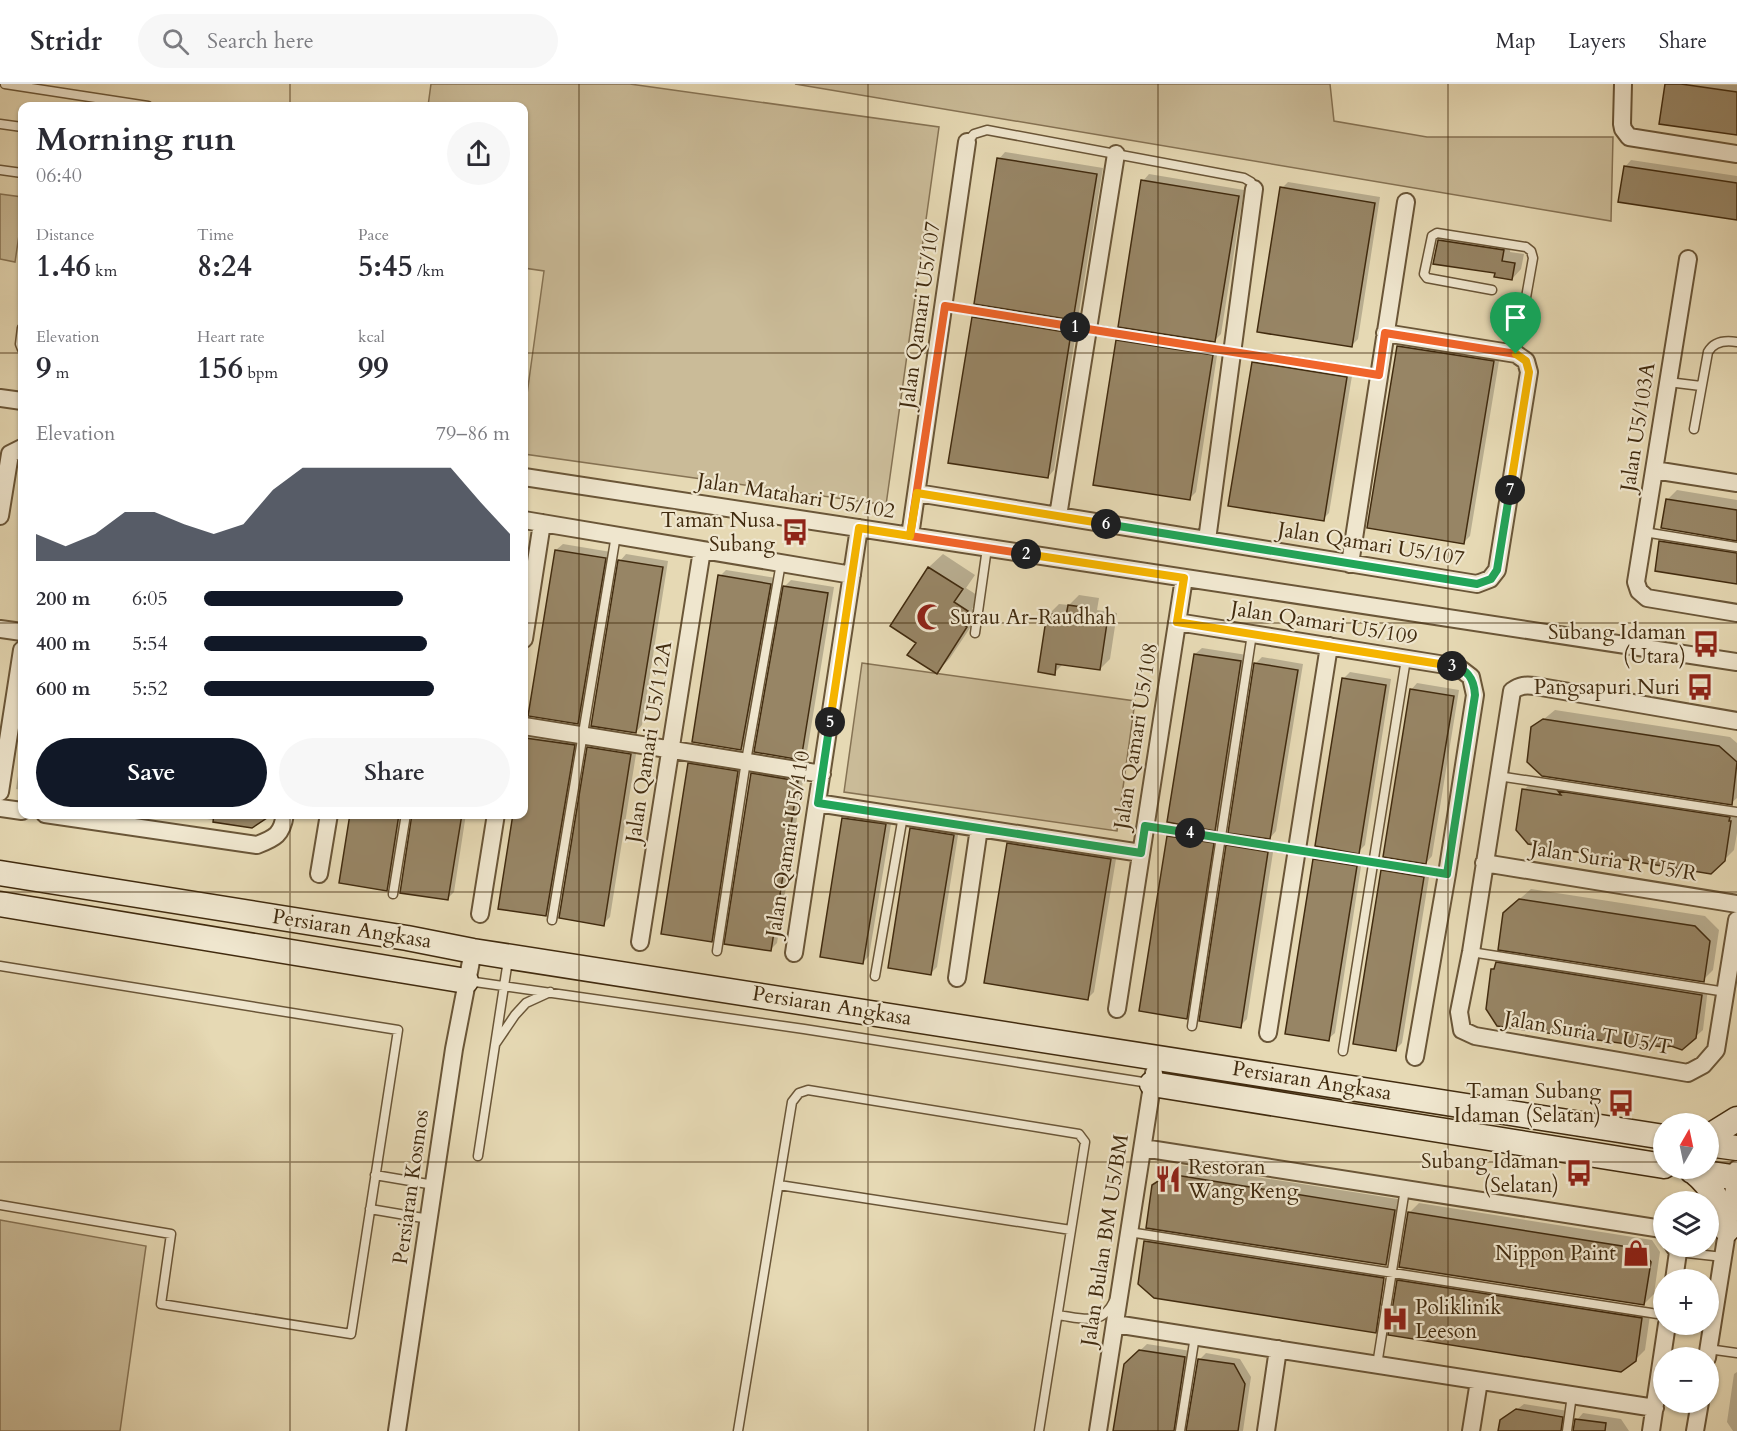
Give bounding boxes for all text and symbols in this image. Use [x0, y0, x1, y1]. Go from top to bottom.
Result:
search box [138, 14, 558, 68]
text: Stridr [30, 22, 102, 60]
icon: search [159, 25, 192, 58]
text: Search here [207, 26, 314, 56]
text: Map [1496, 27, 1536, 56]
text: Layers [1569, 27, 1626, 56]
text: Share [1659, 27, 1707, 56]
text: Morning run [36, 117, 236, 162]
button: share [447, 122, 510, 185]
text: 06:40 [36, 162, 82, 189]
street label: Jalan Qamari U5/107 [892, 219, 948, 413]
text: Distance [36, 224, 94, 246]
text: Time [197, 224, 234, 246]
text: Pace [358, 224, 389, 246]
text: 1.46 [36, 246, 91, 287]
text: 8:24 [197, 246, 252, 287]
text: 5:45 [358, 246, 413, 287]
text: km [91, 260, 117, 282]
text: /km [413, 260, 444, 282]
pin [1490, 292, 1541, 354]
icon: arrive [1499, 301, 1532, 334]
pin: 1 [1060, 312, 1090, 342]
text: 1 [1071, 316, 1079, 338]
text: Elevation [36, 326, 100, 348]
text: Heart rate [197, 326, 265, 348]
text: kcal [358, 326, 385, 348]
text: 9 [36, 348, 51, 389]
text: 156 [197, 348, 243, 389]
text: 99 [358, 348, 389, 389]
street label: Jalan U5/103A [1613, 360, 1663, 496]
text: m [51, 362, 69, 384]
text: bpm [243, 362, 278, 384]
text: Elevation [36, 420, 115, 447]
text: 79–86 m [436, 420, 510, 447]
street label: Jalan Matahari U5/102 [692, 466, 897, 526]
pin: 7 [1495, 475, 1525, 505]
text: 7 [1506, 479, 1514, 501]
place label: Taman Nusa Subang [661, 506, 775, 559]
pin: 6 [1091, 509, 1121, 539]
text: 6 [1102, 513, 1110, 535]
street label: Jalan Qamari U5/107 [1273, 514, 1467, 573]
bus stop icon: Taman Nusa Subang [780, 517, 810, 547]
pin: 2 [1011, 539, 1041, 569]
text: 2 [1022, 543, 1030, 565]
text: 200 m [36, 585, 91, 612]
text: 6:05 [132, 585, 168, 612]
street label: Jalan Qamari U5/109 [1226, 593, 1420, 652]
mosque icon: Surau Ar-Raudhah [915, 602, 945, 632]
place label: Surau Ar-Raudhah [950, 603, 1117, 632]
place label: Subang Idaman (Utara) [1548, 618, 1686, 671]
bus stop icon: Subang Idaman (Utara) [1691, 629, 1721, 659]
text: 400 m [36, 630, 91, 657]
text: 5:54 [132, 630, 168, 657]
street label: Jalan Qamari U5/112A [618, 639, 679, 848]
street label: Jalan Qamari U5/108 [1106, 641, 1165, 834]
pin: 3 [1437, 651, 1467, 681]
text: 3 [1448, 655, 1456, 677]
bus stop icon: Pangsapuri Nuri [1685, 672, 1715, 702]
place label: Pangsapuri Nuri [1534, 673, 1680, 702]
text: 600 m [36, 675, 91, 702]
text: 5:52 [132, 675, 168, 702]
pin: 5 [815, 707, 845, 737]
text: 5 [826, 711, 834, 733]
button: Save [36, 738, 267, 807]
button: Share [279, 738, 510, 807]
street label: Jalan Qamari U5/110 [758, 749, 817, 942]
pin: 4 [1175, 818, 1205, 848]
text: 4 [1186, 822, 1194, 844]
street label: Jalan Suria R U5/R [1526, 833, 1700, 889]
street label: Persiaran Angkasa [270, 902, 434, 956]
street label: Persiaran Angkasa [750, 979, 914, 1033]
street label: Jalan Suria T U5/T [1499, 1003, 1674, 1062]
street label: Persiaran Angkasa [1230, 1054, 1394, 1108]
place label: Taman Subang Idaman (Selatan) [1454, 1077, 1601, 1130]
bus stop icon: Taman Subang Idaman (Selatan) [1606, 1088, 1636, 1118]
street label: Persiaran Kosmos [386, 1108, 436, 1266]
north arrow [1653, 1113, 1719, 1179]
map controls [1653, 1113, 1719, 1413]
street label: Jalan Bulan BM U5/BM [1073, 1132, 1136, 1351]
place label: Subang Idaman (Selatan) [1421, 1147, 1559, 1200]
place label: Restoran Wang Keng [1187, 1153, 1299, 1206]
bus stop icon: Subang Idaman (Selatan) [1564, 1158, 1594, 1188]
restaurant icon: Restoran Wang Keng [1153, 1164, 1183, 1194]
button: layers [1653, 1191, 1719, 1257]
shop icon: Nippon Paint [1621, 1238, 1651, 1268]
place label: Nippon Paint [1495, 1239, 1616, 1268]
button: + [1653, 1269, 1719, 1335]
place label: Poliklinik Leeson [1415, 1293, 1502, 1346]
hospital icon: Poliklinik Leeson [1380, 1304, 1410, 1334]
button: − [1653, 1347, 1719, 1413]

